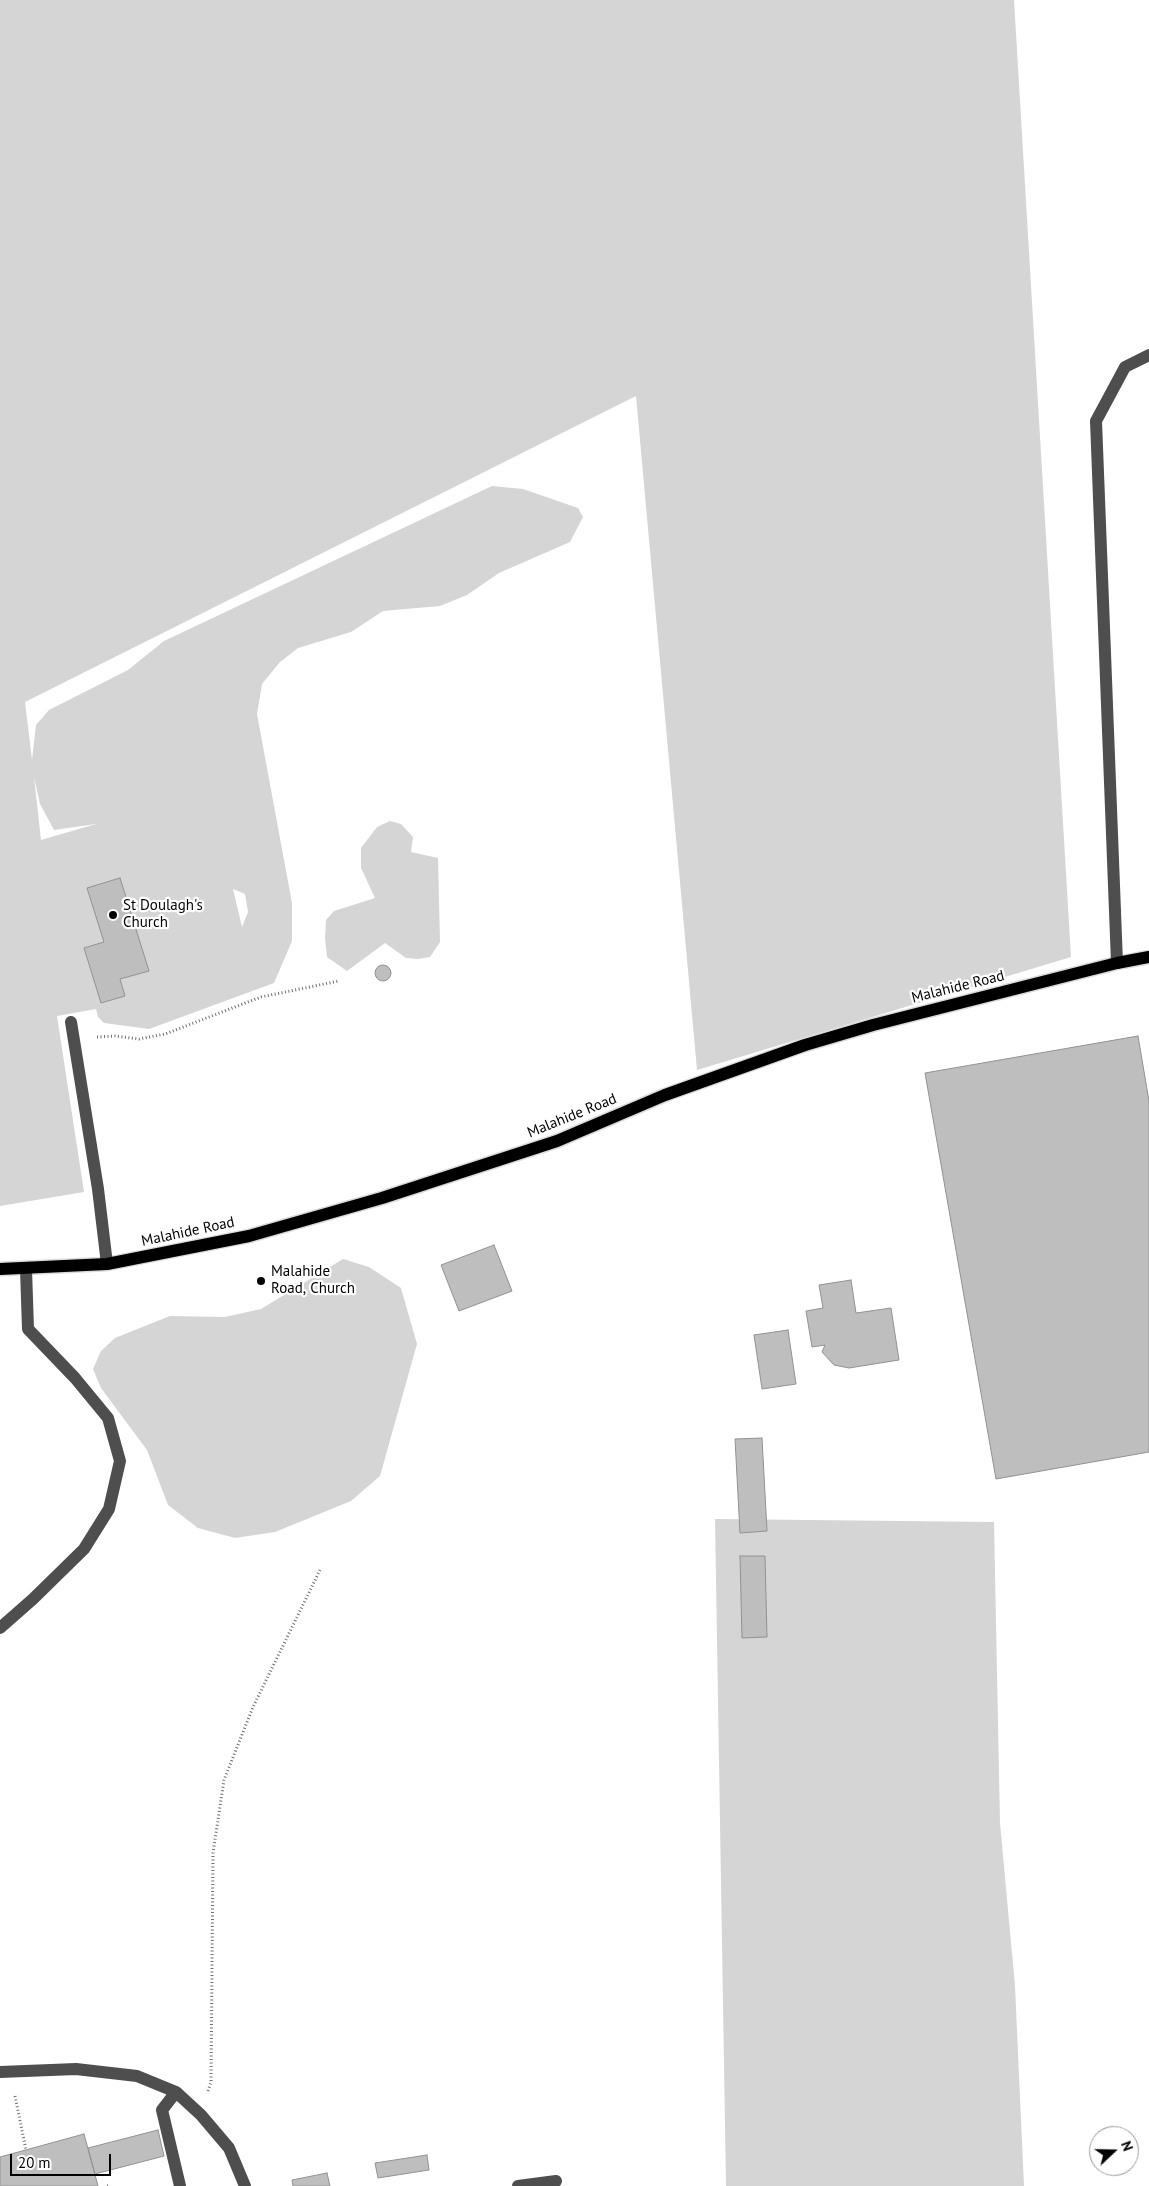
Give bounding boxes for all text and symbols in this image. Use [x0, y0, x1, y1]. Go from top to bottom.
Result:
place label: St Doulagh's Church [123, 897, 203, 932]
marker: St Doulagh's Church [107, 909, 119, 921]
street label: Malahide Road [910, 967, 1006, 1007]
street label: Malahide Road [525, 1090, 619, 1142]
street label: Malahide Road [140, 1213, 236, 1251]
place label: Malahide Road, Church [271, 1263, 355, 1298]
marker: Malahide Road, Church [255, 1275, 267, 1287]
north arrow [1089, 2126, 1139, 2176]
text: N [1117, 2138, 1137, 2153]
scale bar [12, 2144, 114, 2176]
text: 20 m [18, 2153, 51, 2172]

